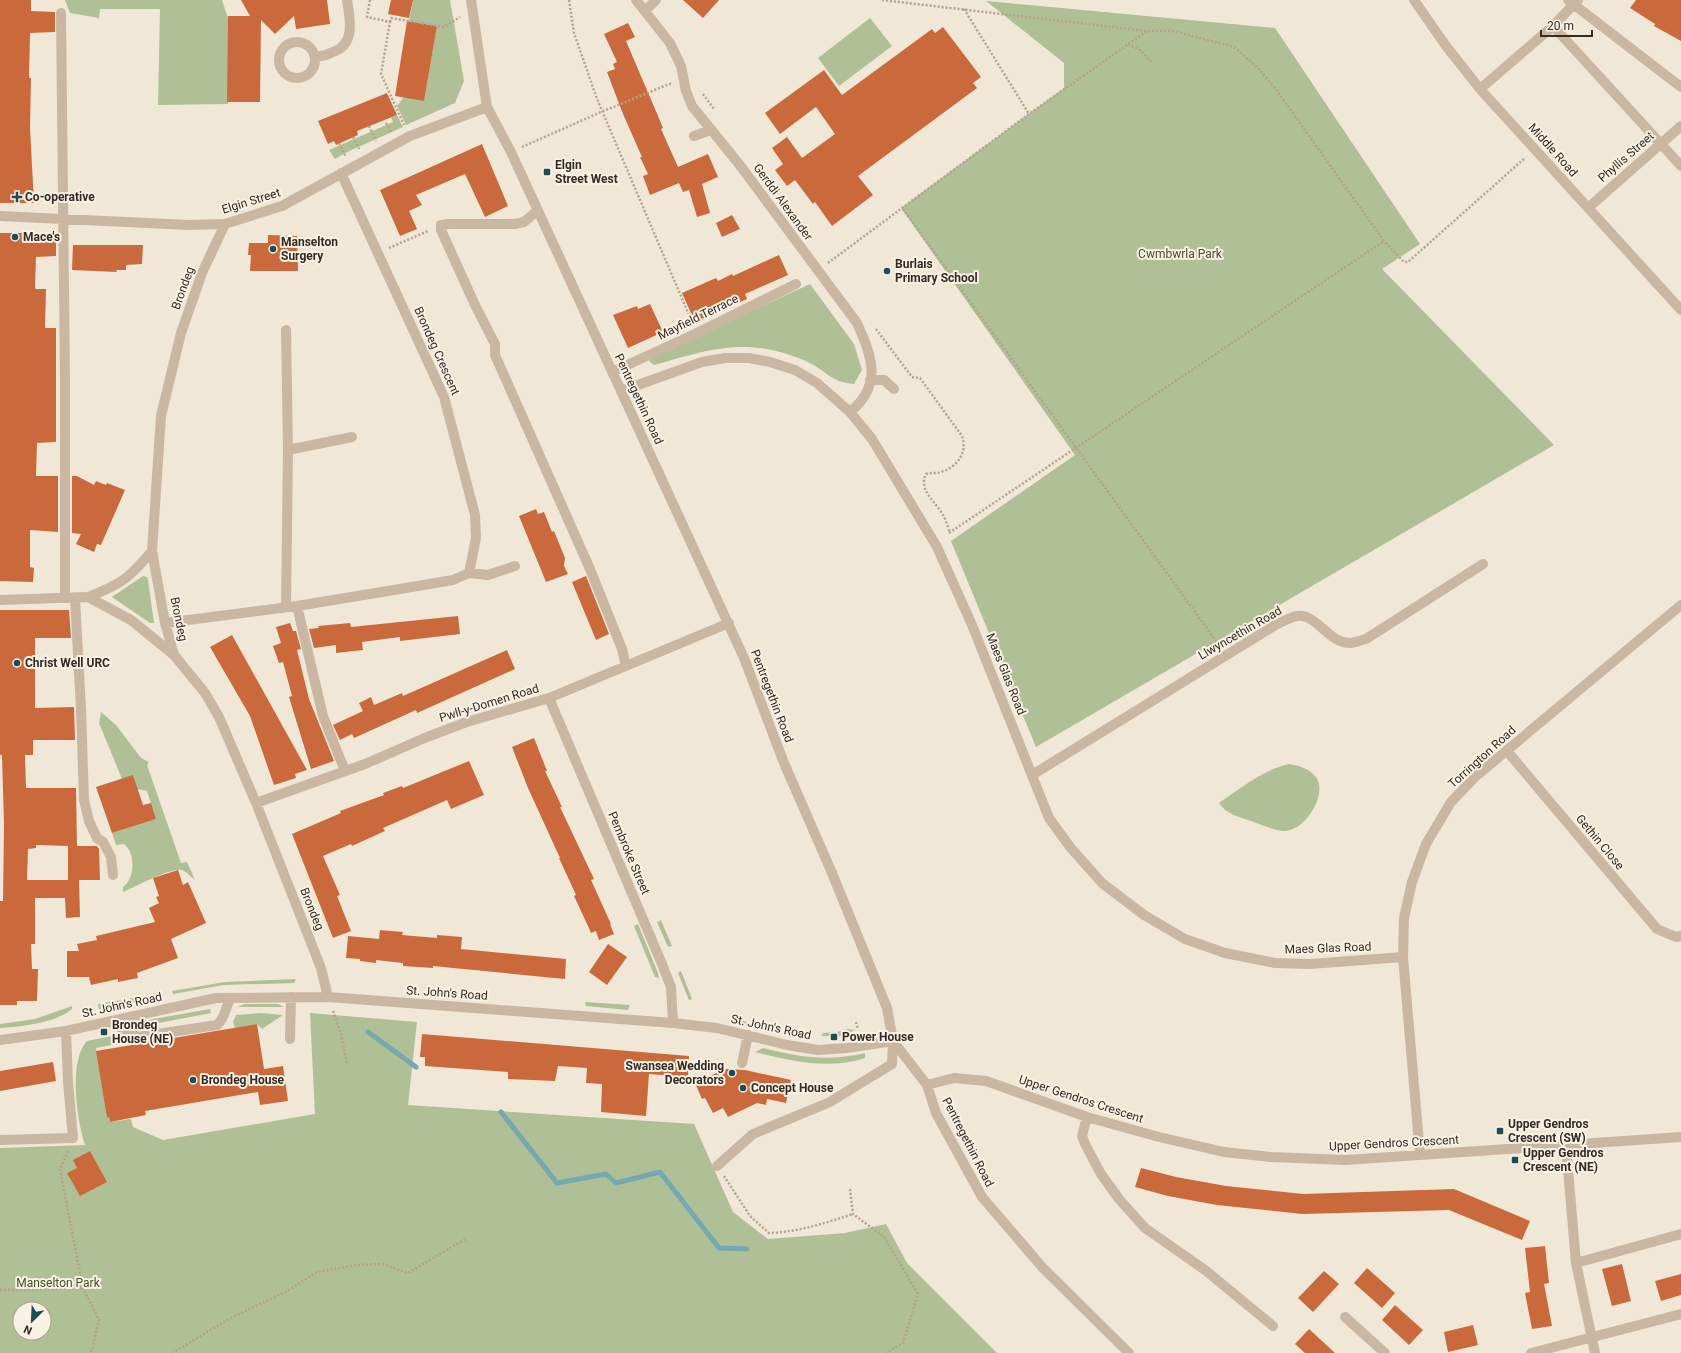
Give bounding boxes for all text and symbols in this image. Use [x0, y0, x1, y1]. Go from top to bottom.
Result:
scale bar [1541, 12, 1592, 38]
text: 20 m [1547, 19, 1574, 33]
street label: Middle Road [1525, 121, 1581, 179]
street label: Phyllis Street [1595, 129, 1657, 185]
place label: Elgin Street West [555, 158, 618, 186]
street label: Gerddi Alexander [750, 161, 816, 243]
marker: Elgin Street West [542, 167, 552, 177]
street label: Elgin Street [220, 185, 282, 217]
place label: Co-operative [25, 190, 95, 204]
marker: Co-operative [12, 192, 22, 202]
place label: Mace's [23, 230, 60, 244]
marker: Mace's [10, 232, 20, 242]
place label: Manselton Surgery [281, 235, 338, 263]
marker: Manselton Surgery [268, 244, 278, 254]
park label: Cwmbwrla Park [1138, 247, 1223, 261]
place label: Burlais Primary School [895, 257, 978, 285]
street label: Brondeg [169, 265, 197, 311]
marker: Burlais Primary School [882, 266, 892, 276]
street label: Mayfield Terrace [655, 291, 741, 343]
street label: Brondeg Crescent [411, 305, 463, 397]
street label: Pentregethin Road [612, 351, 666, 447]
street label: Brondeg [167, 596, 191, 642]
street label: Llwyncethin Road [1196, 603, 1284, 663]
street label: Maes Glas Road [983, 631, 1029, 717]
street label: Pentregethin Road [748, 648, 796, 744]
place label: Christ Well URC [25, 656, 110, 670]
marker: Christ Well URC [12, 658, 22, 668]
street label: Pwll-y-Domen Road [437, 681, 541, 725]
street label: Torrington Road [1445, 723, 1519, 791]
street label: Pembroke Street [605, 809, 653, 897]
street label: Gethin Close [1573, 812, 1627, 872]
street label: Brondeg [297, 886, 327, 932]
street label: Maes Glas Road [1284, 939, 1372, 957]
street label: St. John's Road [406, 983, 488, 1003]
street label: St. John's Road [81, 990, 163, 1020]
street label: St. John's Road [730, 1012, 812, 1042]
place label: Brondeg House (NE) [112, 1018, 173, 1046]
marker: Brondeg House (NE) [99, 1027, 109, 1037]
place label: Power House [842, 1030, 914, 1044]
marker: Power House [829, 1032, 839, 1042]
place label: Swansea Wedding Decorators [626, 1059, 724, 1087]
marker: Swansea Wedding Decorators [727, 1068, 737, 1078]
street label: Upper Gendros Crescent [1017, 1072, 1145, 1126]
place label: Brondeg House [201, 1073, 285, 1087]
marker: Brondeg House [188, 1075, 198, 1085]
place label: Concept House [751, 1081, 834, 1095]
marker: Concept House [738, 1083, 748, 1093]
street label: Pentregethin Road [939, 1095, 997, 1189]
place label: Upper Gendros Crescent (SW) [1508, 1117, 1589, 1145]
marker: Upper Gendros Crescent (SW) [1495, 1126, 1505, 1136]
street label: Upper Gendros Crescent [1329, 1133, 1459, 1153]
place label: Upper Gendros Crescent (NE) [1523, 1146, 1604, 1174]
marker: Upper Gendros Crescent (NE) [1510, 1155, 1520, 1165]
park label: Manselton Park [16, 1276, 101, 1290]
north arrow [12, 1301, 52, 1341]
text: N [22, 1322, 34, 1337]

